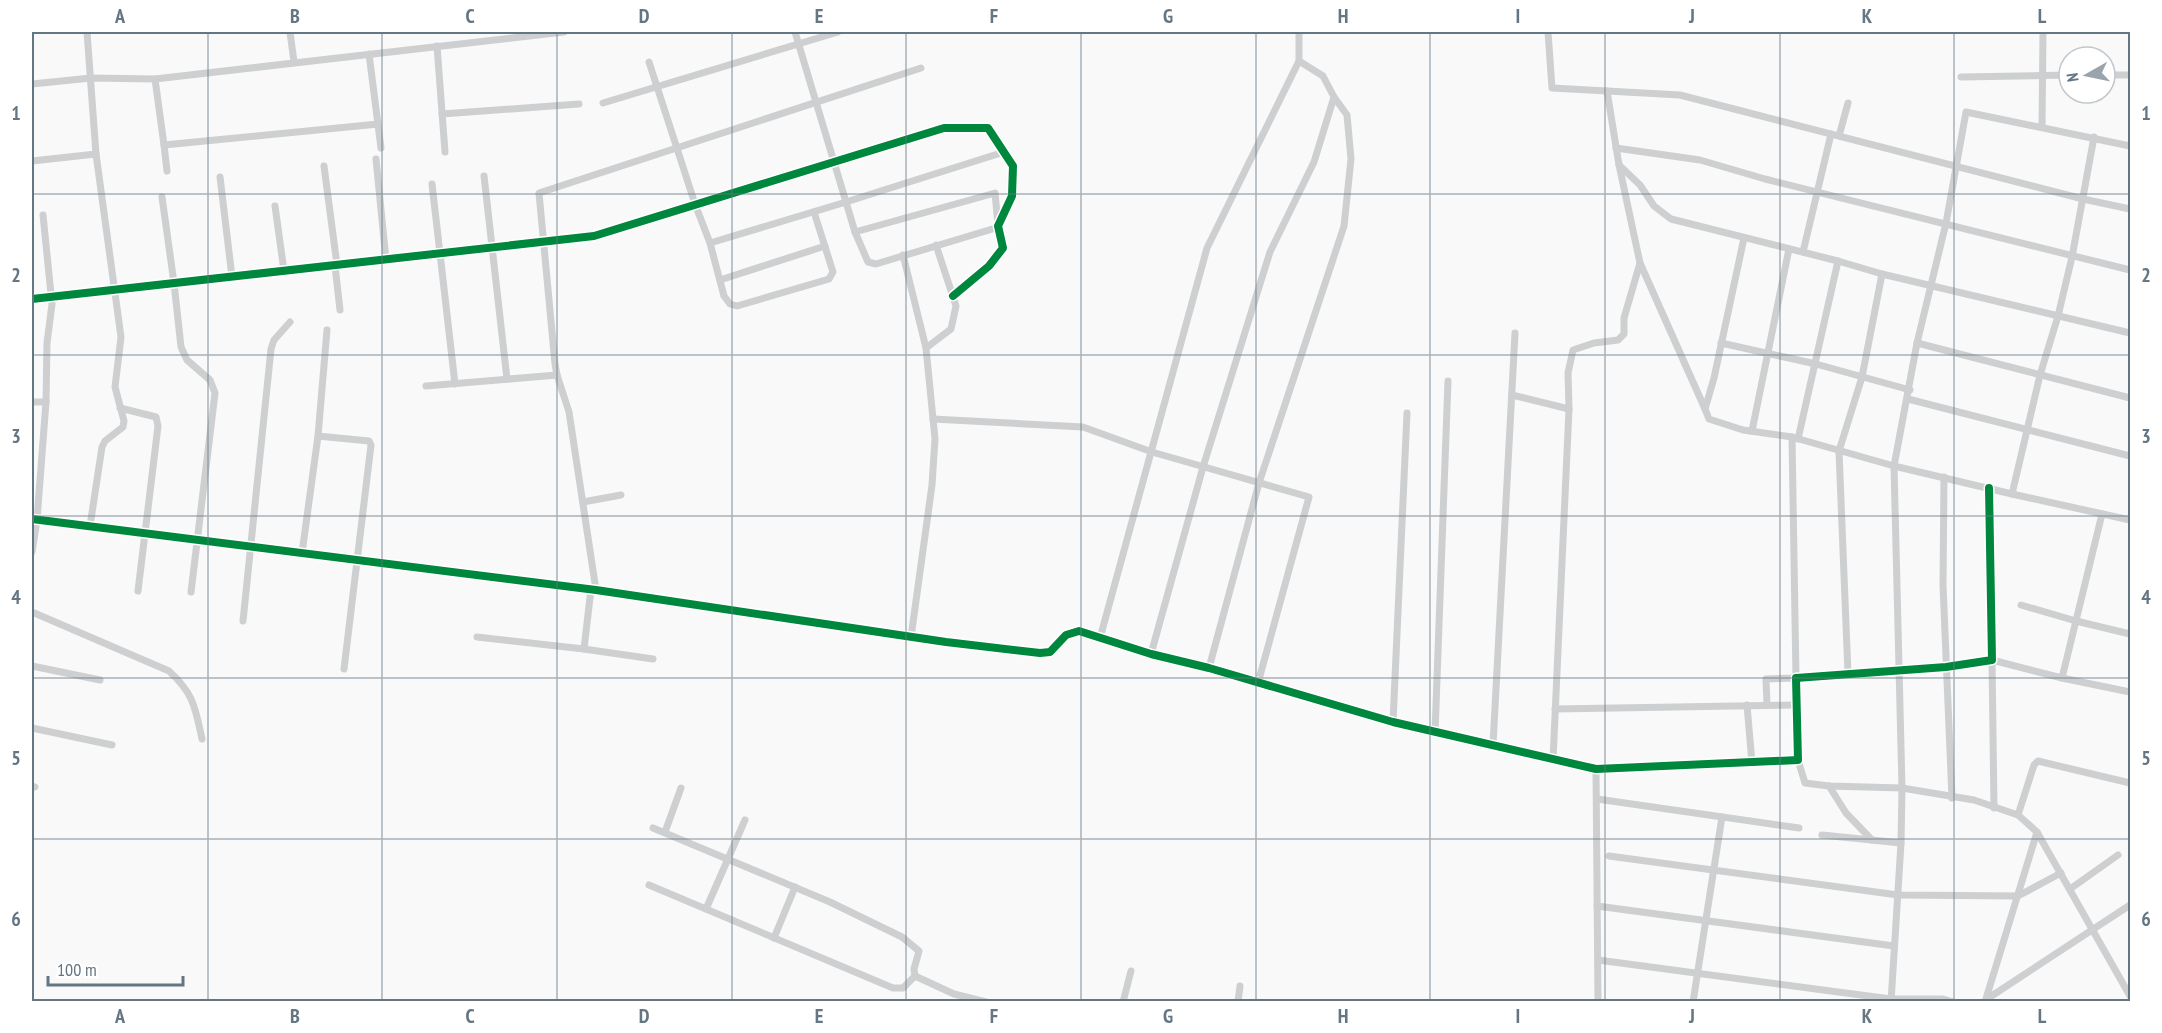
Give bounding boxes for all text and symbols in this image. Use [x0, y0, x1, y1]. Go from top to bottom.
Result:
text: A [114, 3, 126, 29]
text: B [290, 3, 300, 29]
text: C [465, 3, 475, 29]
text: D [639, 3, 650, 29]
text: E [815, 3, 823, 29]
text: F [990, 3, 998, 29]
text: G [1163, 3, 1173, 29]
text: H [1338, 3, 1348, 29]
text: I [1516, 3, 1520, 29]
text: J [1688, 3, 1695, 29]
text: K [1862, 3, 1873, 29]
text: L [2038, 3, 2047, 29]
north arrow [2057, 45, 2117, 105]
text: N [2062, 72, 2083, 83]
text: 1 [11, 100, 21, 126]
text: 1 [2141, 100, 2151, 126]
text: 2 [11, 262, 21, 288]
text: 2 [2141, 262, 2151, 288]
text: 3 [11, 423, 21, 449]
text: 3 [2141, 423, 2151, 449]
text: 4 [11, 584, 21, 610]
text: 4 [2141, 584, 2151, 610]
text: 5 [11, 745, 21, 771]
text: 5 [2141, 745, 2151, 771]
text: 6 [11, 906, 21, 932]
text: 6 [2141, 906, 2151, 932]
scale bar [48, 949, 183, 987]
text: 100 m [57, 958, 97, 981]
text: A [114, 1003, 126, 1029]
text: B [290, 1003, 300, 1029]
text: C [465, 1003, 475, 1029]
text: D [639, 1003, 650, 1029]
text: E [815, 1003, 823, 1029]
text: F [990, 1003, 998, 1029]
text: G [1163, 1003, 1173, 1029]
text: H [1338, 1003, 1348, 1029]
text: I [1516, 1003, 1520, 1029]
text: J [1688, 1003, 1695, 1029]
text: K [1862, 1003, 1873, 1029]
text: L [2038, 1003, 2047, 1029]

